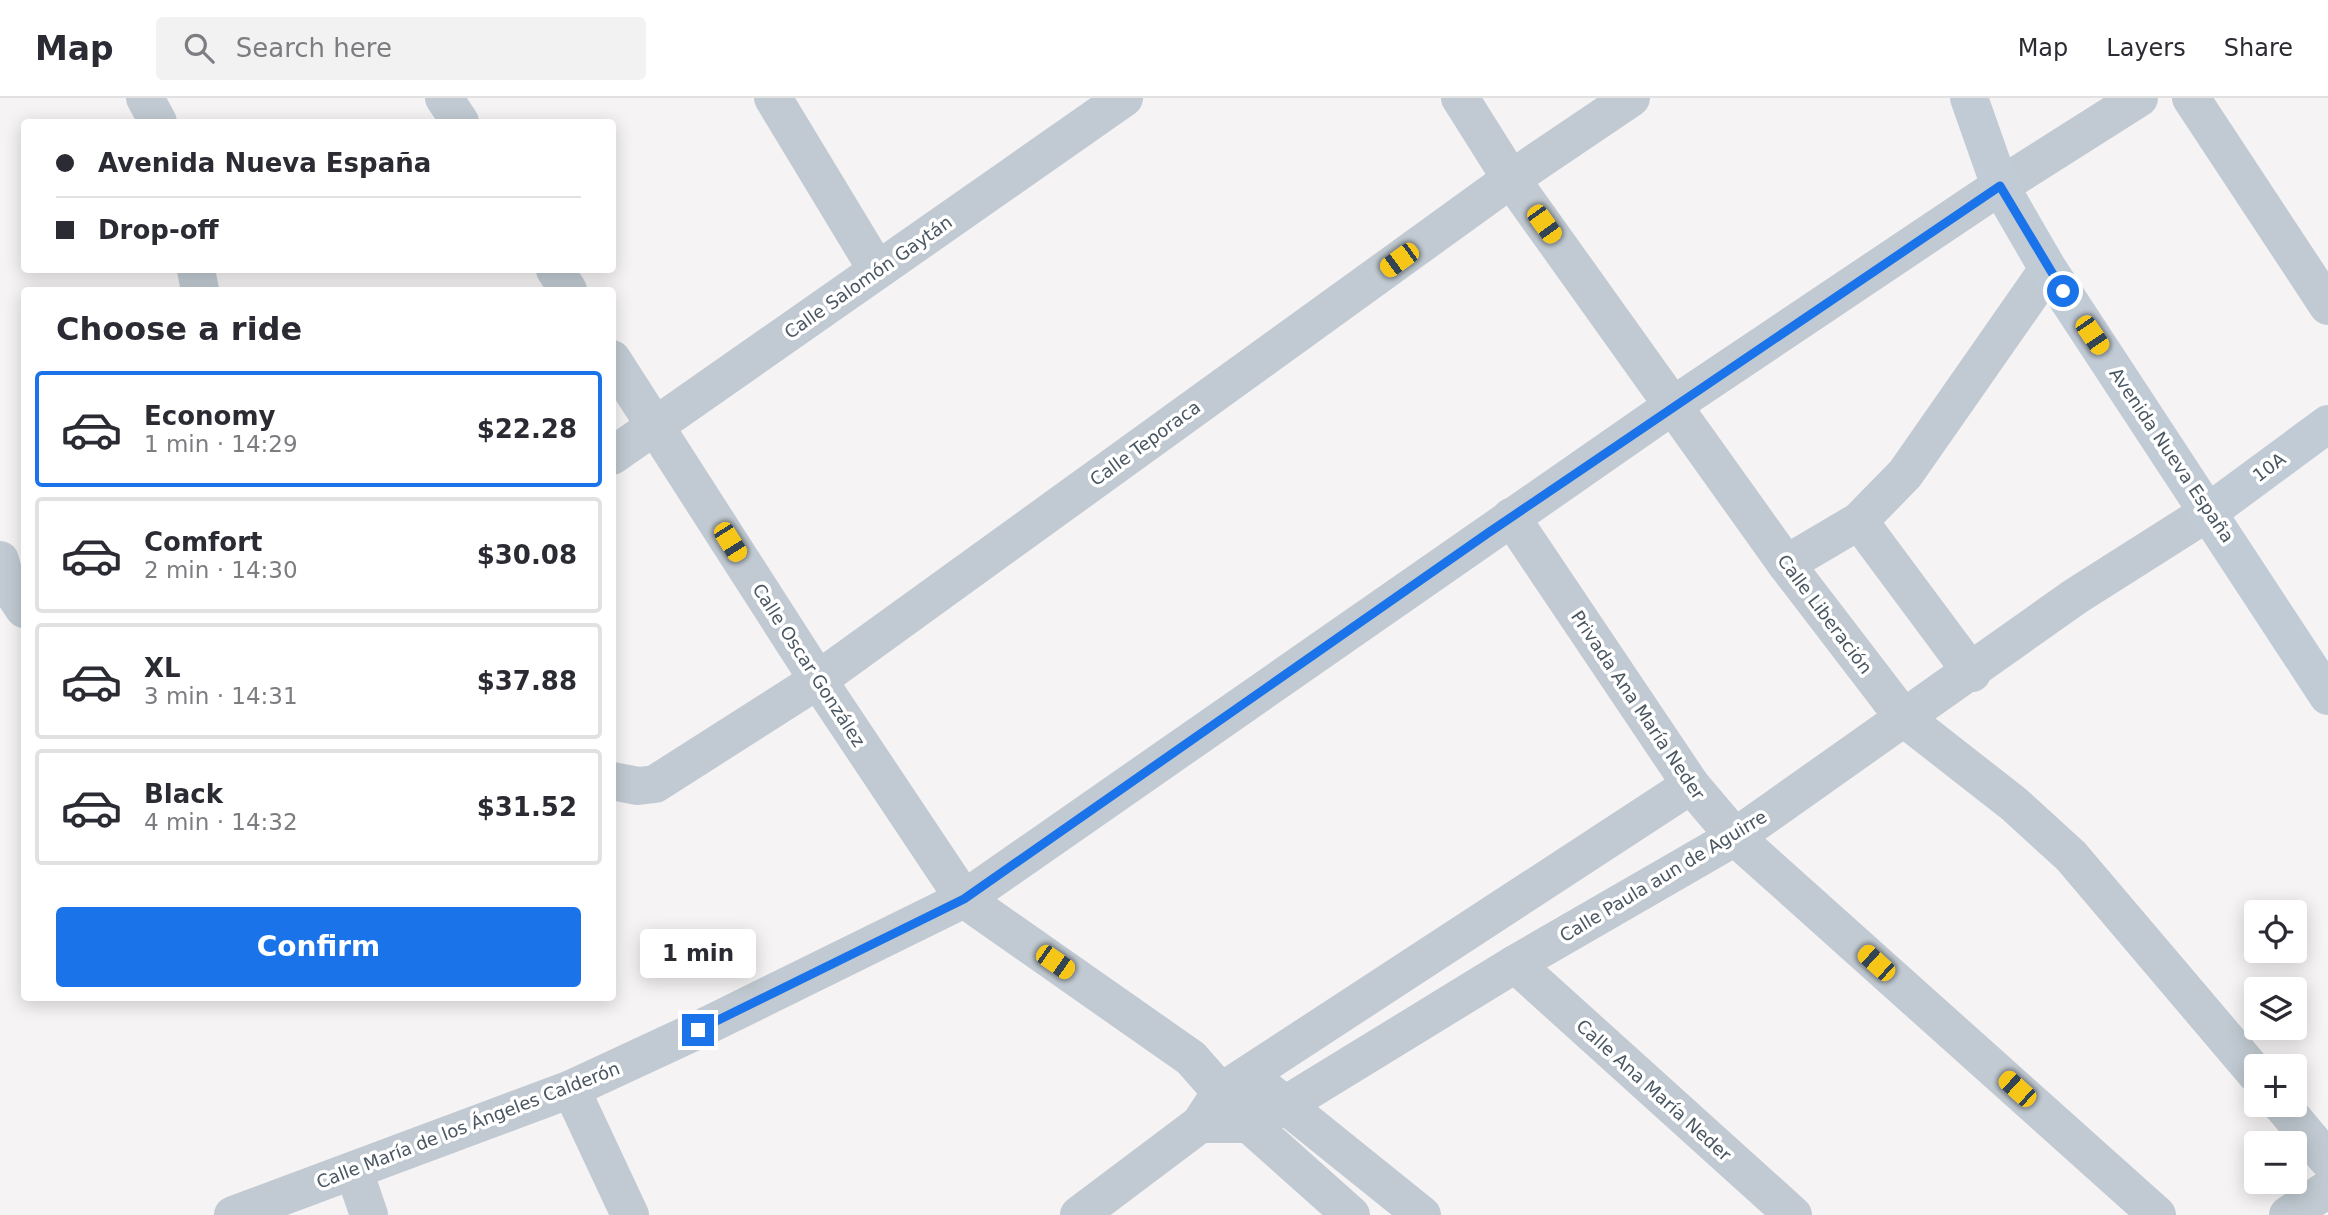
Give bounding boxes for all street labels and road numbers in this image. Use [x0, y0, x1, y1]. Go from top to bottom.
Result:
street label: Calle Salomón Gaytán [780, 211, 956, 343]
street label: Avenida Nueva España [2106, 363, 2238, 547]
street label: Calle Teporaca [1086, 396, 1204, 490]
street label: 10A [2249, 448, 2290, 486]
street label: Calle Liberación [1773, 550, 1877, 678]
street label: Calle Oscar González [748, 579, 870, 751]
street label: Privada Ana María Neder [1567, 607, 1710, 804]
street label: Calle Paula aun de Aguirre [1556, 806, 1770, 946]
street label: Calle Ana María Neder [1572, 1015, 1736, 1165]
street label: Calle María de los Ángeles Calderón [313, 1057, 623, 1193]

